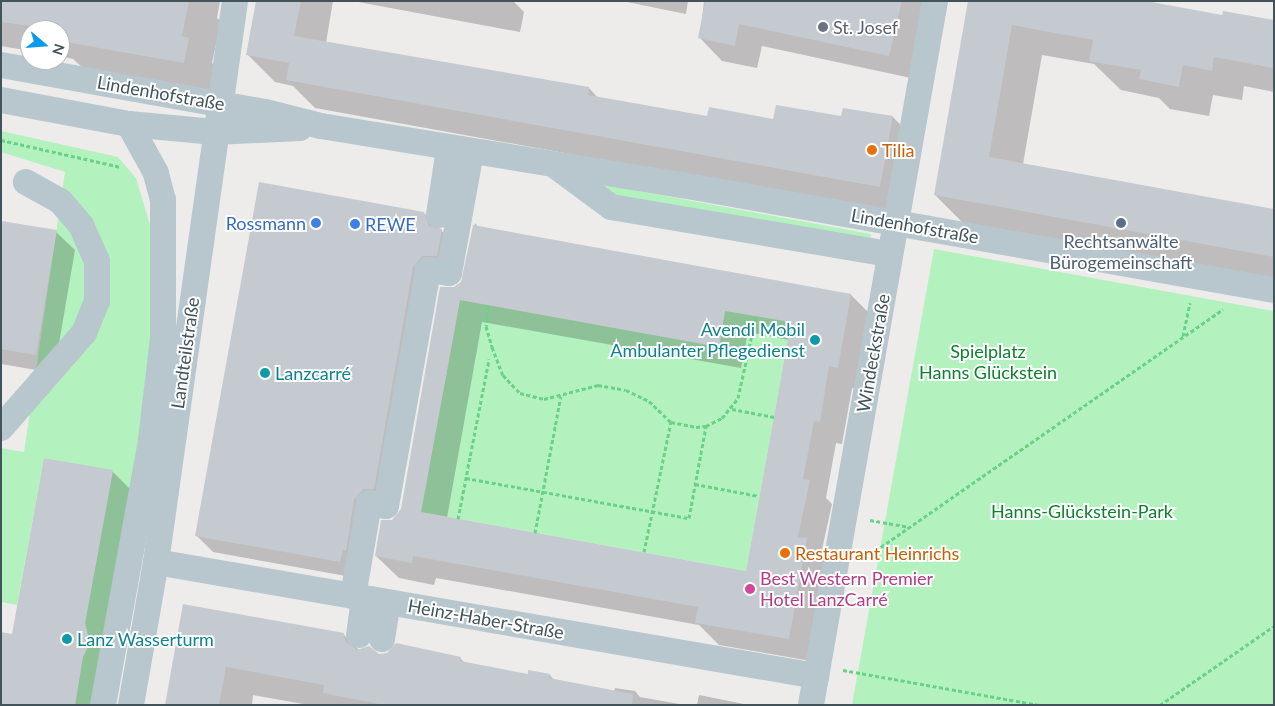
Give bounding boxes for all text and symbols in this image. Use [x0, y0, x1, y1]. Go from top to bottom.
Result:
place label: St. Josef [833, 16, 899, 38]
north arrow [20, 20, 70, 70]
marker: St. Josef [817, 21, 829, 33]
text: N [49, 42, 69, 57]
street label: Lindenhofstraße [96, 71, 226, 115]
place label: Tilia [882, 139, 914, 161]
marker: Tilia [866, 144, 878, 156]
street label: Lindenhofstraße [850, 204, 980, 248]
place label: Rossmann [226, 212, 306, 234]
place label: REWE [365, 213, 416, 235]
marker: Rossmann [310, 217, 322, 229]
marker: Rechtsanwälte Bürogemeinschaft [1115, 217, 1127, 229]
marker: REWE [349, 218, 361, 230]
place label: Rechtsanwälte Bürogemeinschaft [1050, 231, 1192, 274]
street label: Windeckstraße [852, 292, 894, 414]
street label: Landteilstraße [166, 296, 204, 410]
place label: Avendi Mobil Ambulanter Pflegedienst [610, 319, 805, 362]
marker: Avendi Mobil Ambulanter Pflegedienst [809, 334, 821, 346]
park label: Spielplatz Hanns Glückstein [919, 341, 1057, 384]
place label: Lanzcarré [275, 362, 351, 384]
marker: Lanzcarré [259, 367, 271, 379]
park label: Hanns-Glückstein-Park [991, 500, 1173, 522]
place label: Restaurant Heinrichs [795, 542, 959, 564]
marker: Restaurant Heinrichs [779, 547, 791, 559]
place label: Best Western Premier Hotel LanzCarré [760, 568, 933, 610]
marker: Best Western Premier Hotel LanzCarré [744, 583, 756, 595]
street label: Heinz-Haber-Straße [406, 595, 566, 643]
place label: Lanz Wasserturm [77, 628, 214, 650]
marker: Lanz Wasserturm [61, 633, 73, 645]

